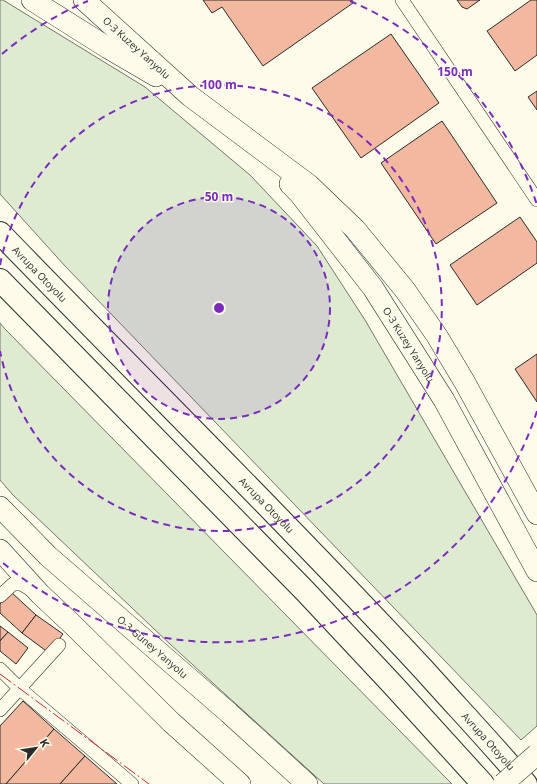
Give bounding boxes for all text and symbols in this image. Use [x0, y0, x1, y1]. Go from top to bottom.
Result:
street label: O-3 Kuzey Yanyolu [100, 13, 173, 82]
text: 150 m [437, 63, 473, 80]
text: 100 m [201, 76, 237, 93]
text: 50 m [205, 188, 233, 205]
street label: Avrupa Otoyolu [9, 243, 70, 305]
centre of rings [212, 301, 226, 315]
street label: O-3 Kuzey Yanyolu [380, 304, 438, 385]
street label: Avrupa Otoyolu [236, 474, 297, 536]
street label: O-3 Güney Yanyolu [114, 612, 191, 681]
street label: Avrupa Otoyolu [459, 709, 518, 773]
north arrow [16, 728, 56, 768]
text: K [37, 736, 54, 750]

